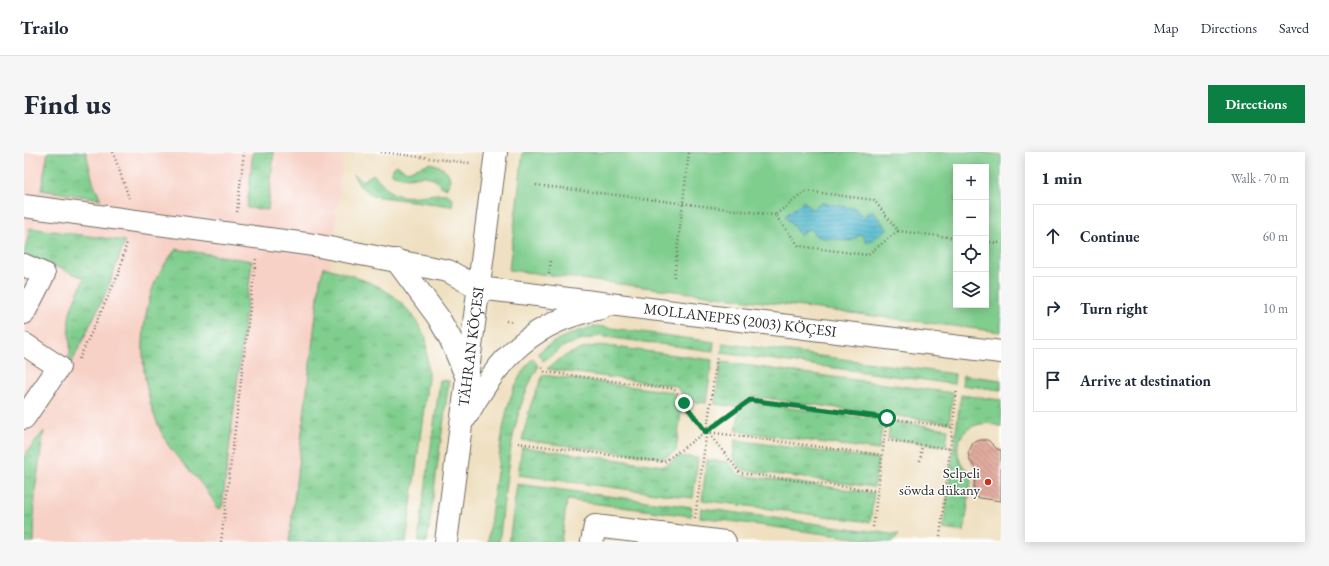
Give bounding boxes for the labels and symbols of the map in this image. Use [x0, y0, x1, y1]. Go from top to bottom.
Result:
street label: TÄHRAN KÖÇESI [453, 285, 488, 408]
street label: MOLLANEPES (2003) KÖÇESI [643, 298, 838, 341]
route end [675, 394, 693, 412]
route start [878, 409, 896, 427]
place label: Selpeli söwda dükany [899, 463, 980, 499]
marker: Selpeli söwda dükany [983, 477, 993, 487]

